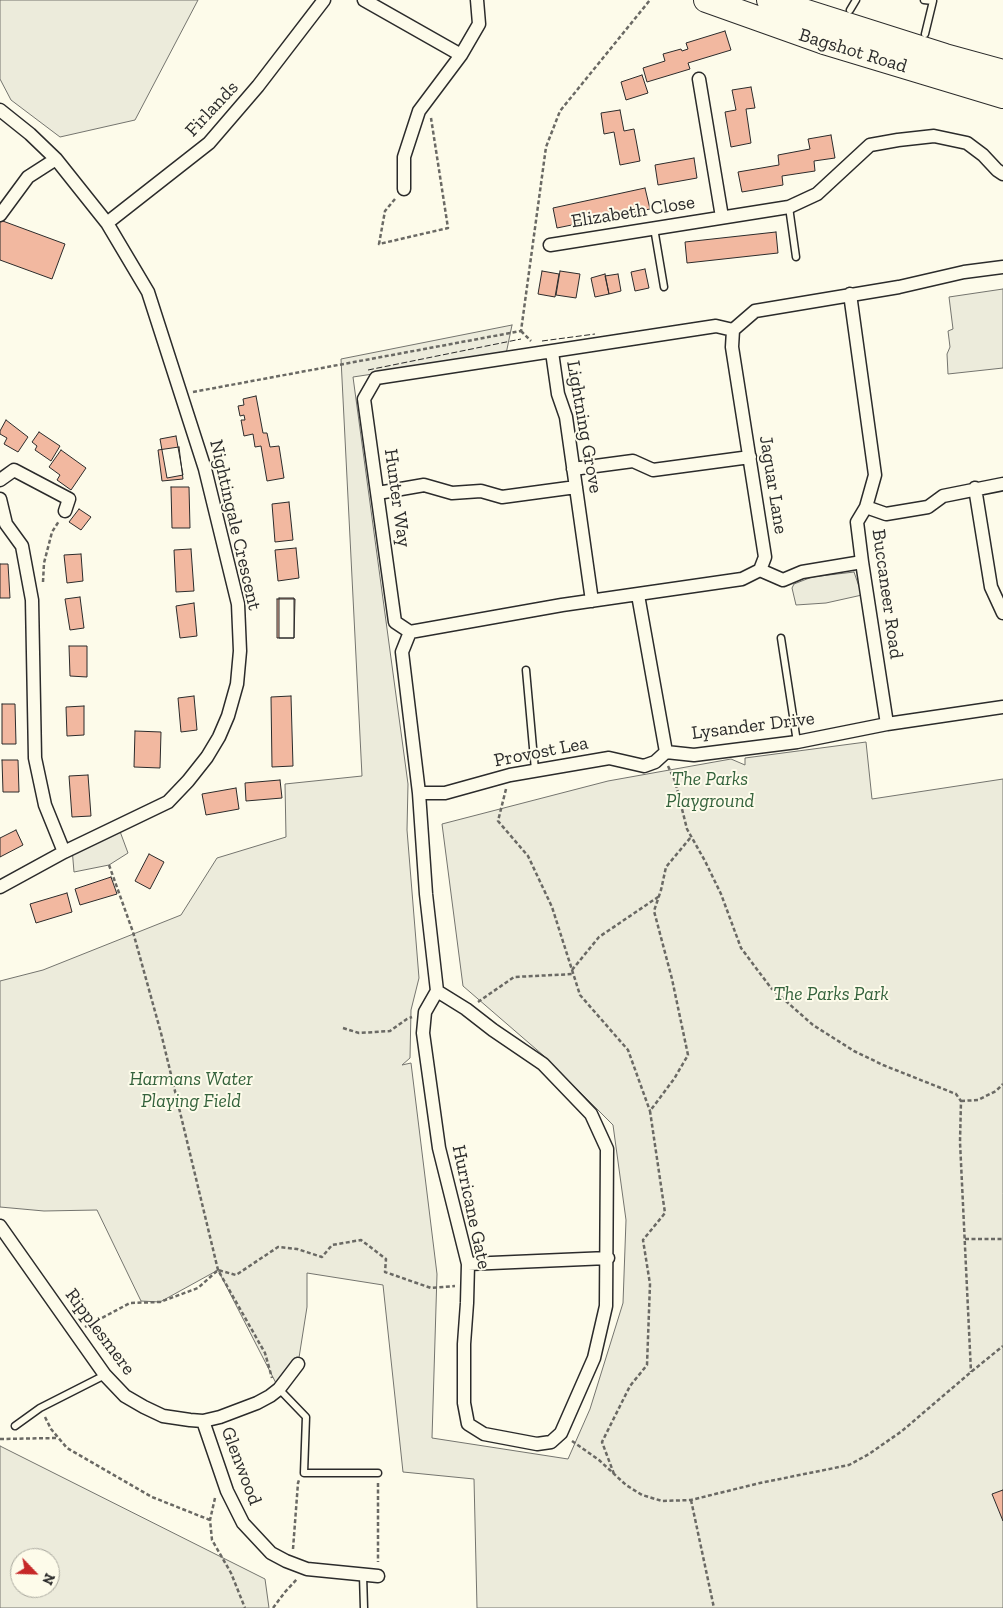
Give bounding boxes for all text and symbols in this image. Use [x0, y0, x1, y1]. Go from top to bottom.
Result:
street label: Bagshot Road [796, 24, 910, 78]
street label: Firlands [181, 76, 243, 142]
street label: Elizabeth Close [570, 191, 696, 233]
street label: Lightning Grove [561, 359, 607, 495]
street label: Jaguar Lane [754, 434, 792, 536]
street label: Nightingale Crescent [204, 437, 266, 613]
street label: Hunter Way [379, 447, 415, 549]
street label: Buccaneer Road [867, 528, 907, 660]
street label: Lysander Drive [690, 707, 816, 745]
street label: Provost Lea [492, 732, 590, 772]
park label: The Parks Playground [666, 769, 754, 813]
park label: The Parks Park [773, 984, 889, 1006]
park label: Harmans Water Playing Field [129, 1069, 253, 1113]
street label: Hurricane Gate [447, 1143, 495, 1271]
street label: Ripplesmere [60, 1284, 140, 1380]
street label: Glenwood [216, 1424, 266, 1508]
north arrow [10, 1548, 60, 1598]
text: N [38, 1571, 58, 1587]

